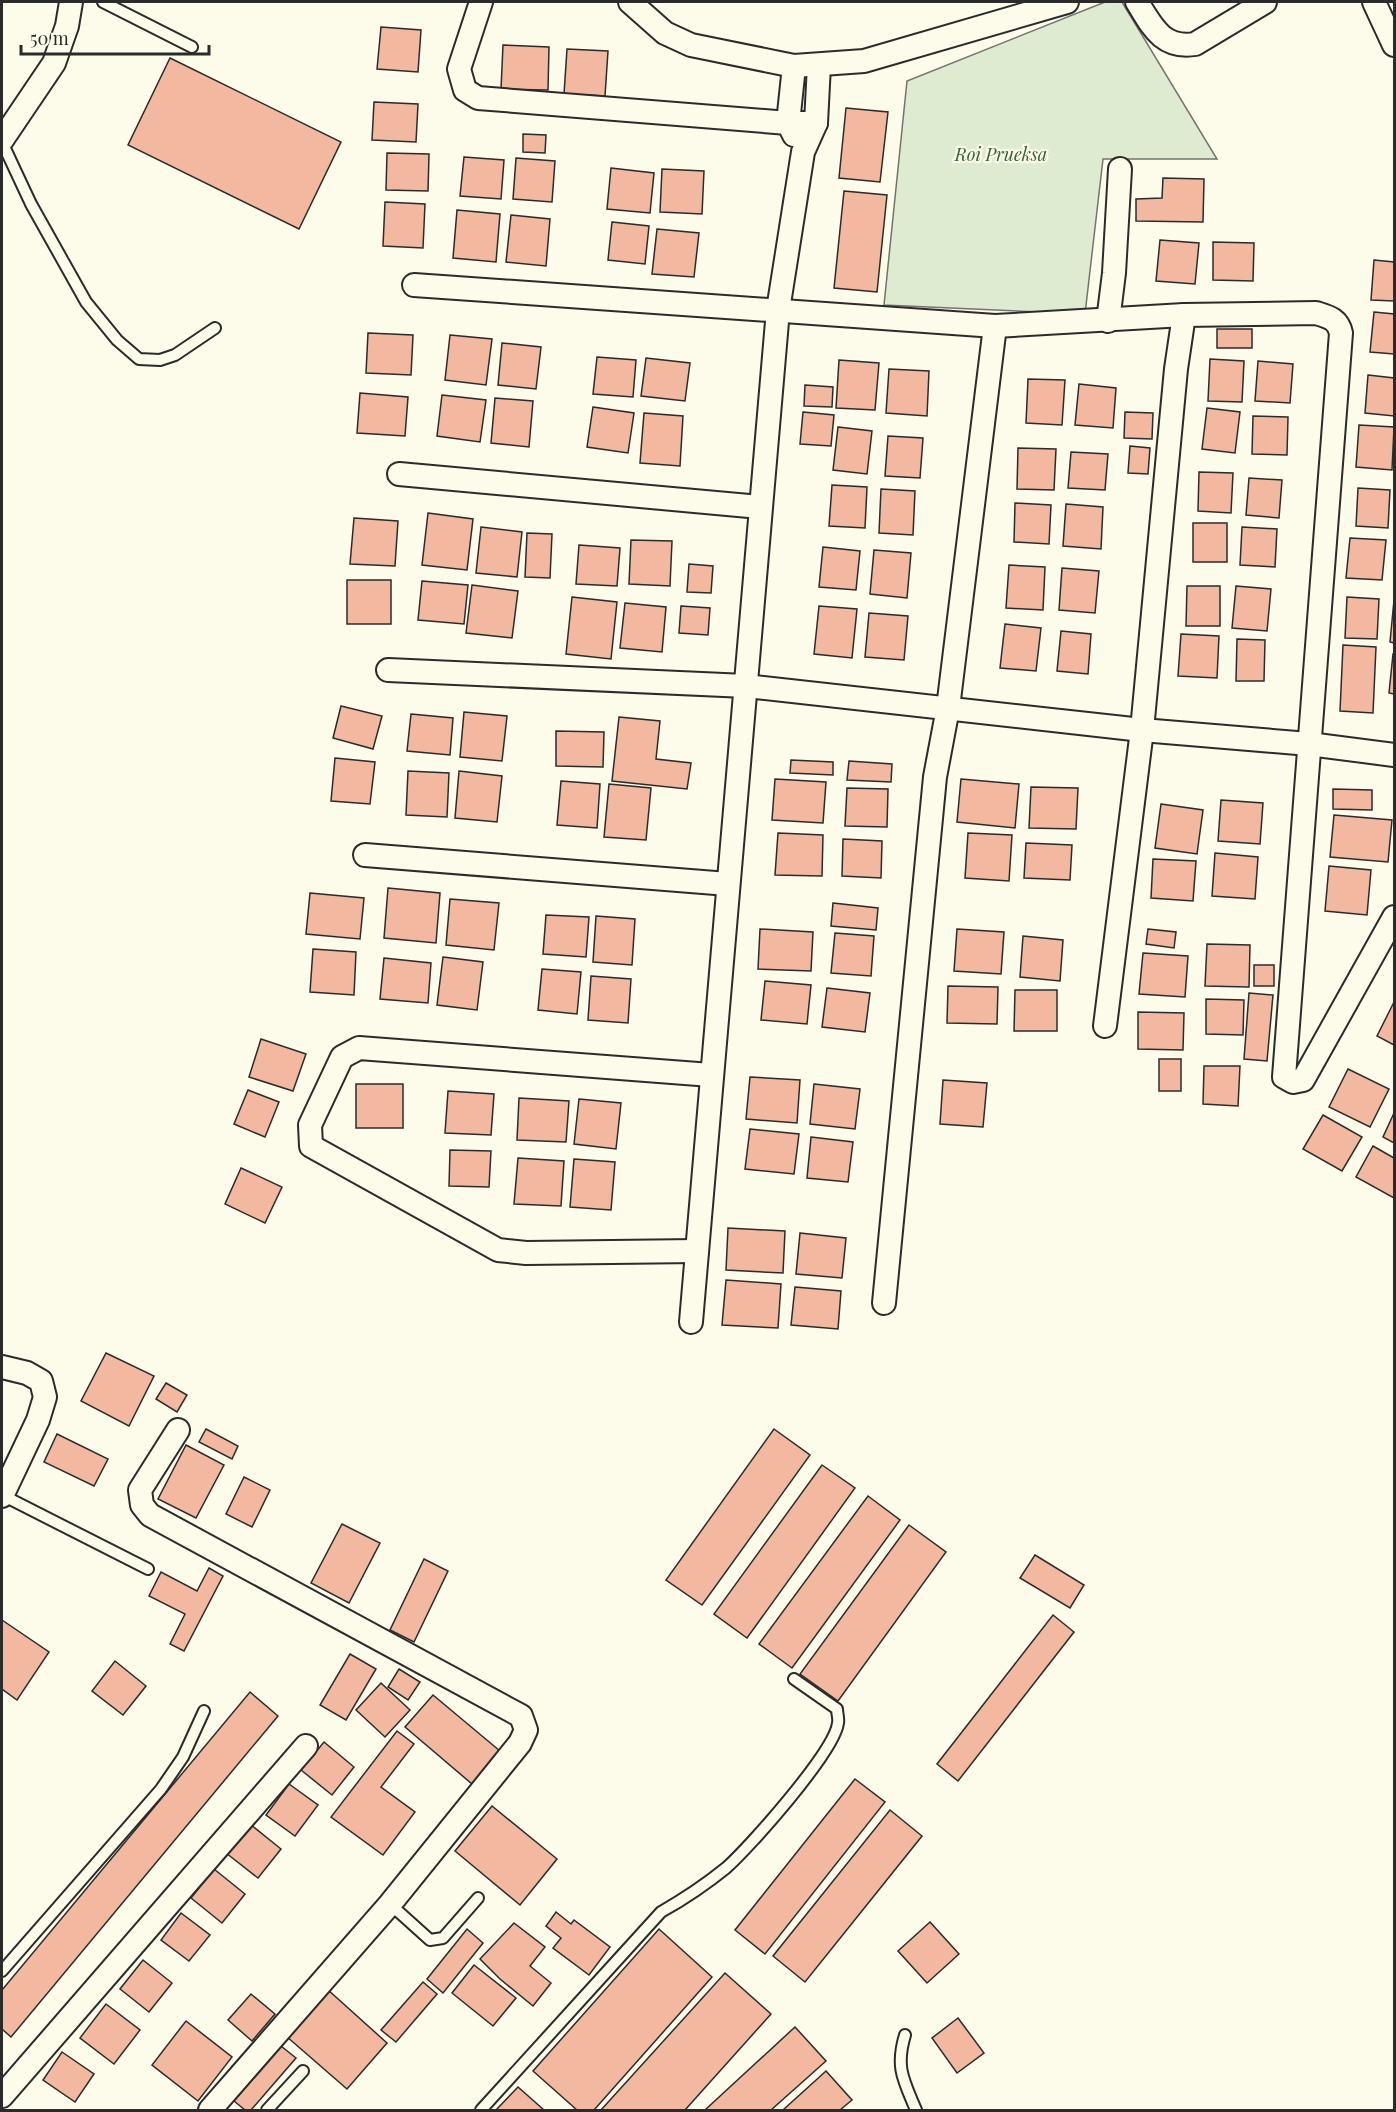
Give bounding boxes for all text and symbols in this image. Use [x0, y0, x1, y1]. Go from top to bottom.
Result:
scale bar [21, 18, 208, 56]
text: 50 m [30, 26, 69, 50]
park label: Roi Prueksa [954, 142, 1047, 166]

